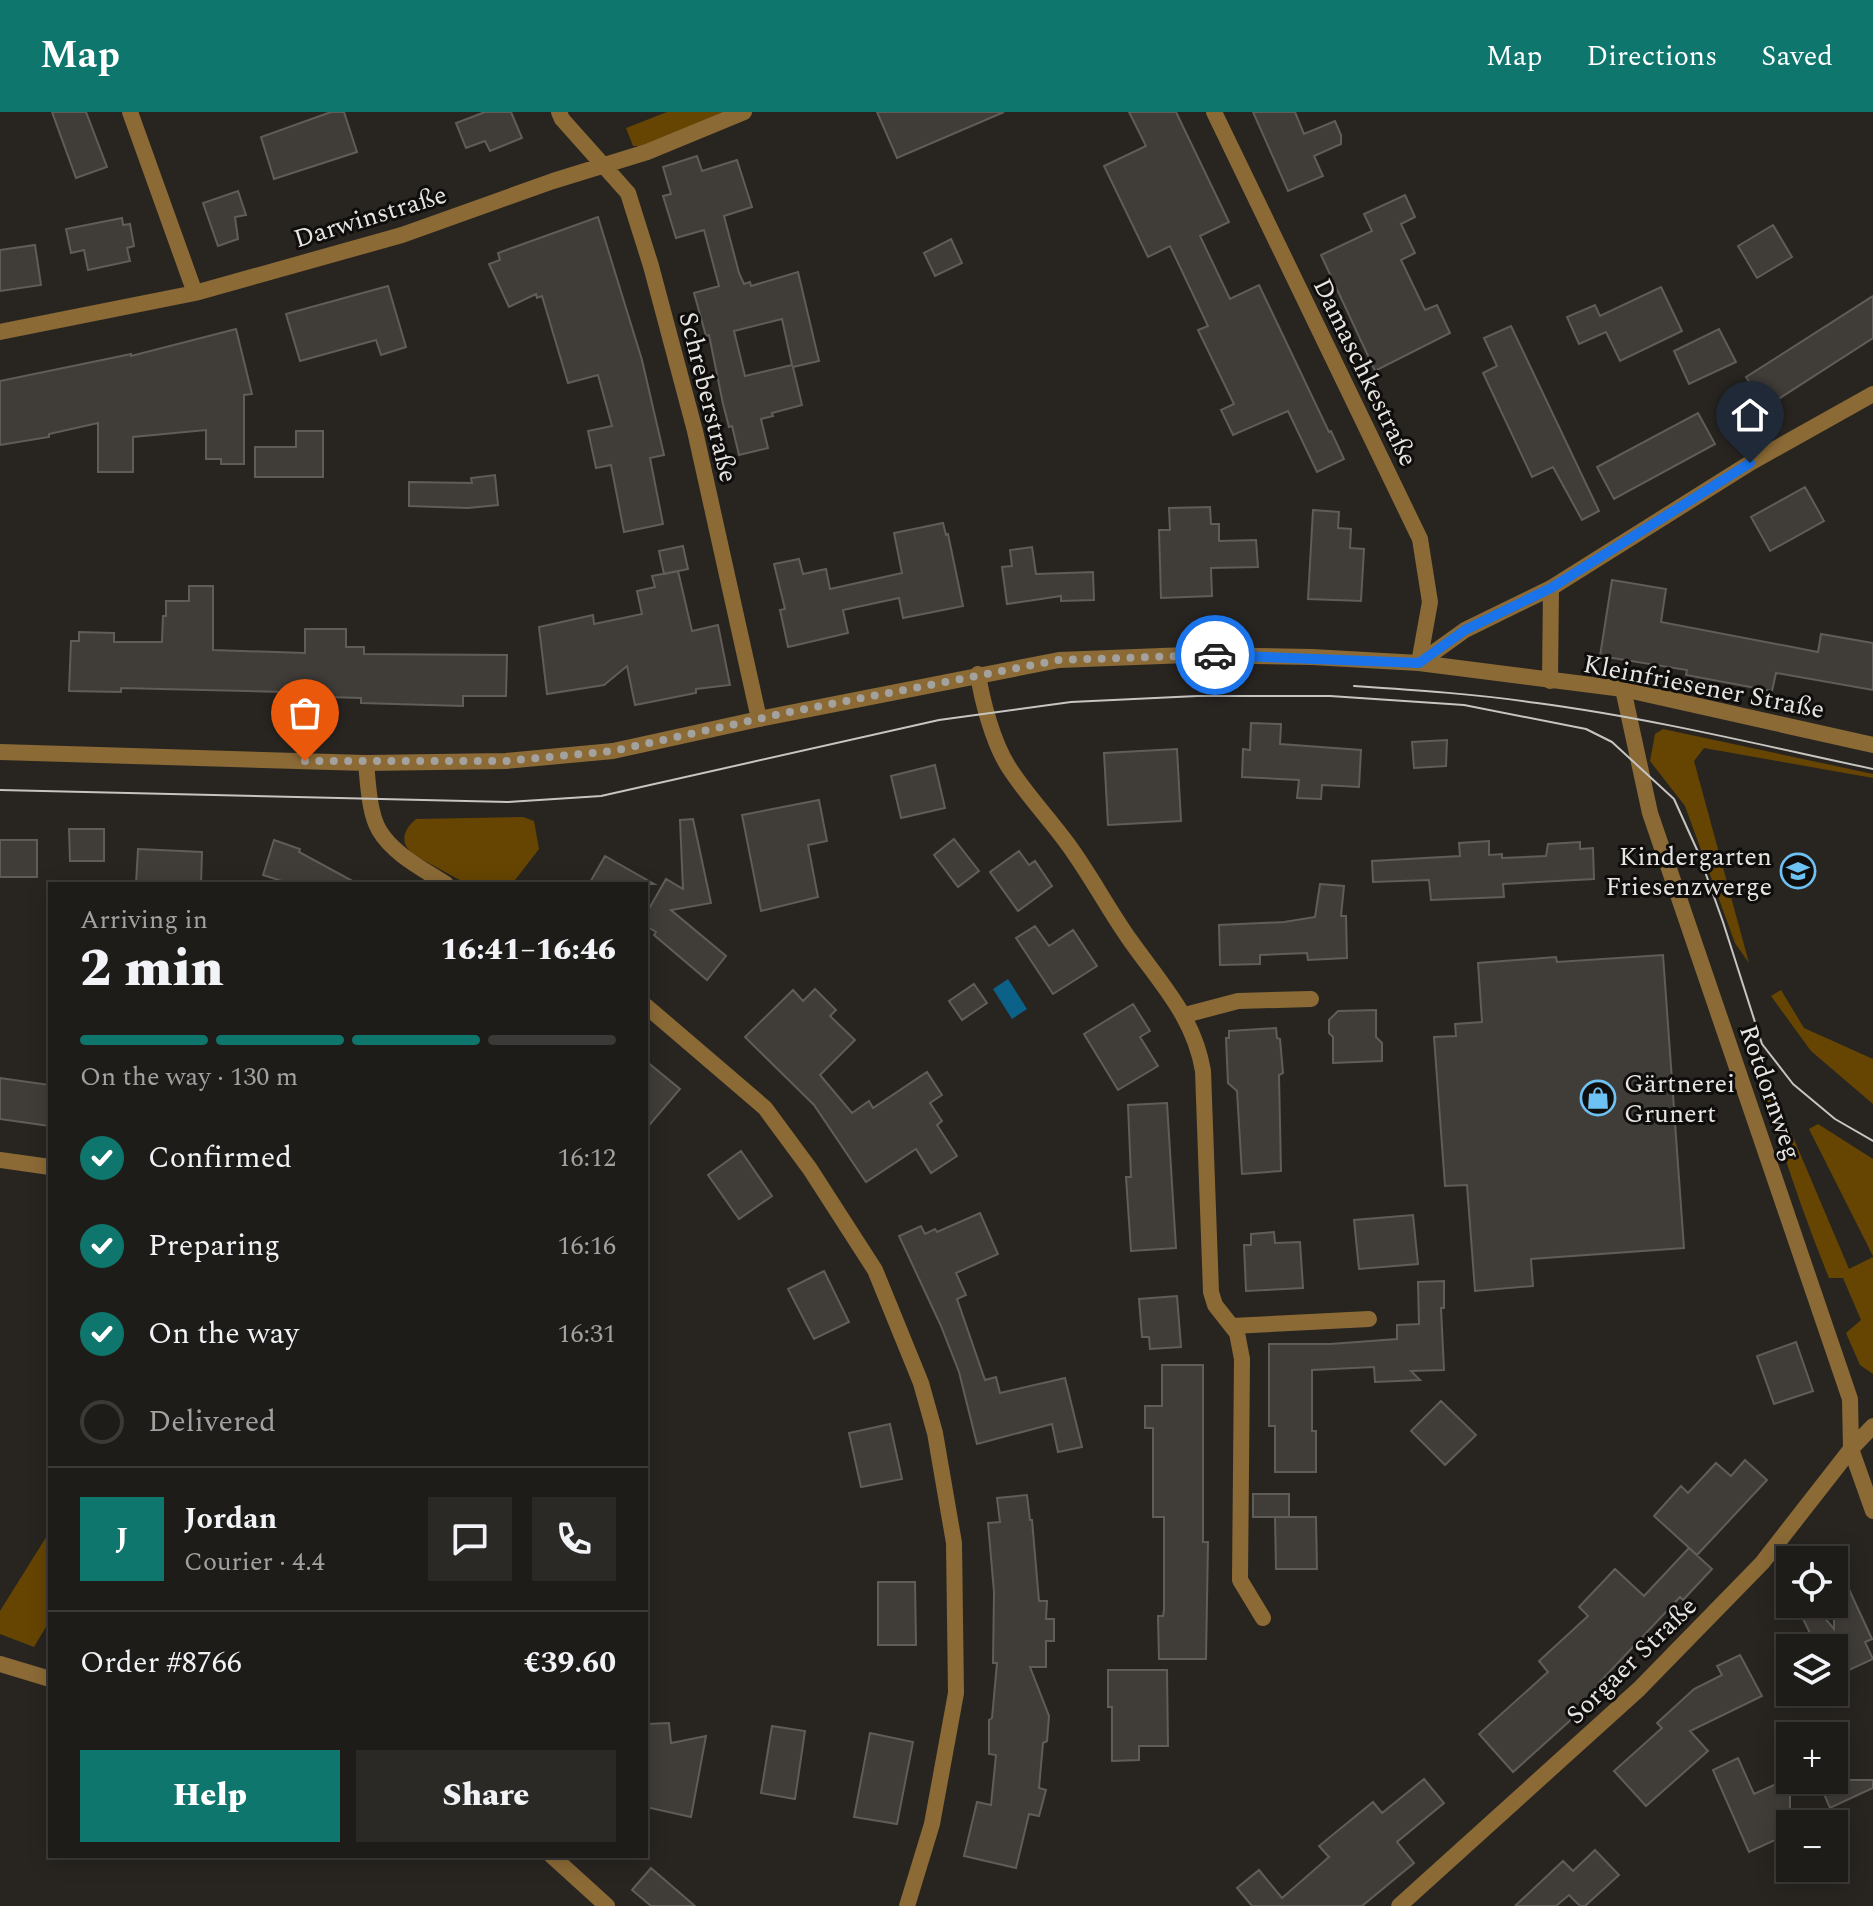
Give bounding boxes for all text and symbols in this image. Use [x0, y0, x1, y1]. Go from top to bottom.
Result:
text: Map [40, 27, 120, 85]
text: Map [1486, 35, 1543, 78]
text: Directions [1587, 35, 1717, 78]
text: Saved [1761, 35, 1833, 78]
street label: Darwinstraße [289, 175, 452, 259]
street label: Damaschkestraße [1302, 271, 1428, 473]
street label: Schreberstraße [668, 308, 749, 487]
pin [1716, 381, 1784, 463]
icon: home [1728, 393, 1772, 437]
courier [1175, 615, 1255, 695]
icon: car [1193, 633, 1237, 677]
street label: Kleinfriesener Straße [1580, 644, 1828, 730]
pin [271, 679, 339, 761]
icon: bag [283, 691, 327, 735]
place label: Kindergarten Friesenzwerge [1605, 837, 1772, 907]
school or university icon: Kindergarten Friesenzwerge [1779, 852, 1817, 890]
text: Arriving in [80, 900, 208, 940]
text: 16:41–16:46 [440, 927, 616, 973]
text: 2 min [80, 930, 224, 1009]
street label: Rotdornweg [1728, 1019, 1812, 1165]
text: On the way · 130 m [80, 1057, 298, 1097]
place label: Gärtnerei Grunert [1624, 1064, 1735, 1134]
shop icon: Gärtnerei Grunert [1579, 1079, 1617, 1117]
text: Confirmed [148, 1135, 292, 1181]
icon: check [80, 1136, 124, 1180]
text: 16:12 [557, 1138, 616, 1178]
text: Preparing [148, 1223, 280, 1269]
icon: check [80, 1224, 124, 1268]
text: 16:16 [557, 1226, 616, 1266]
text: On the way [148, 1311, 299, 1357]
icon: check [80, 1312, 124, 1356]
text: 16:31 [557, 1314, 616, 1354]
text: Delivered [148, 1399, 276, 1445]
text: Jordan [184, 1496, 277, 1542]
button: chat [428, 1497, 512, 1581]
button: phone [532, 1497, 616, 1581]
text: J [116, 1516, 128, 1562]
text: Courier · 4.4 [184, 1542, 325, 1582]
map controls [1776, 1546, 1848, 1882]
button: locate [1776, 1546, 1848, 1618]
street label: Sorgaer Straße [1557, 1587, 1707, 1734]
button: layers [1776, 1634, 1848, 1706]
text: Order #8766 [80, 1640, 242, 1686]
text: €39.60 [524, 1640, 616, 1686]
button: + [1776, 1722, 1848, 1794]
button: Help [80, 1750, 340, 1842]
button: Share [356, 1750, 616, 1842]
button: − [1776, 1810, 1848, 1882]

